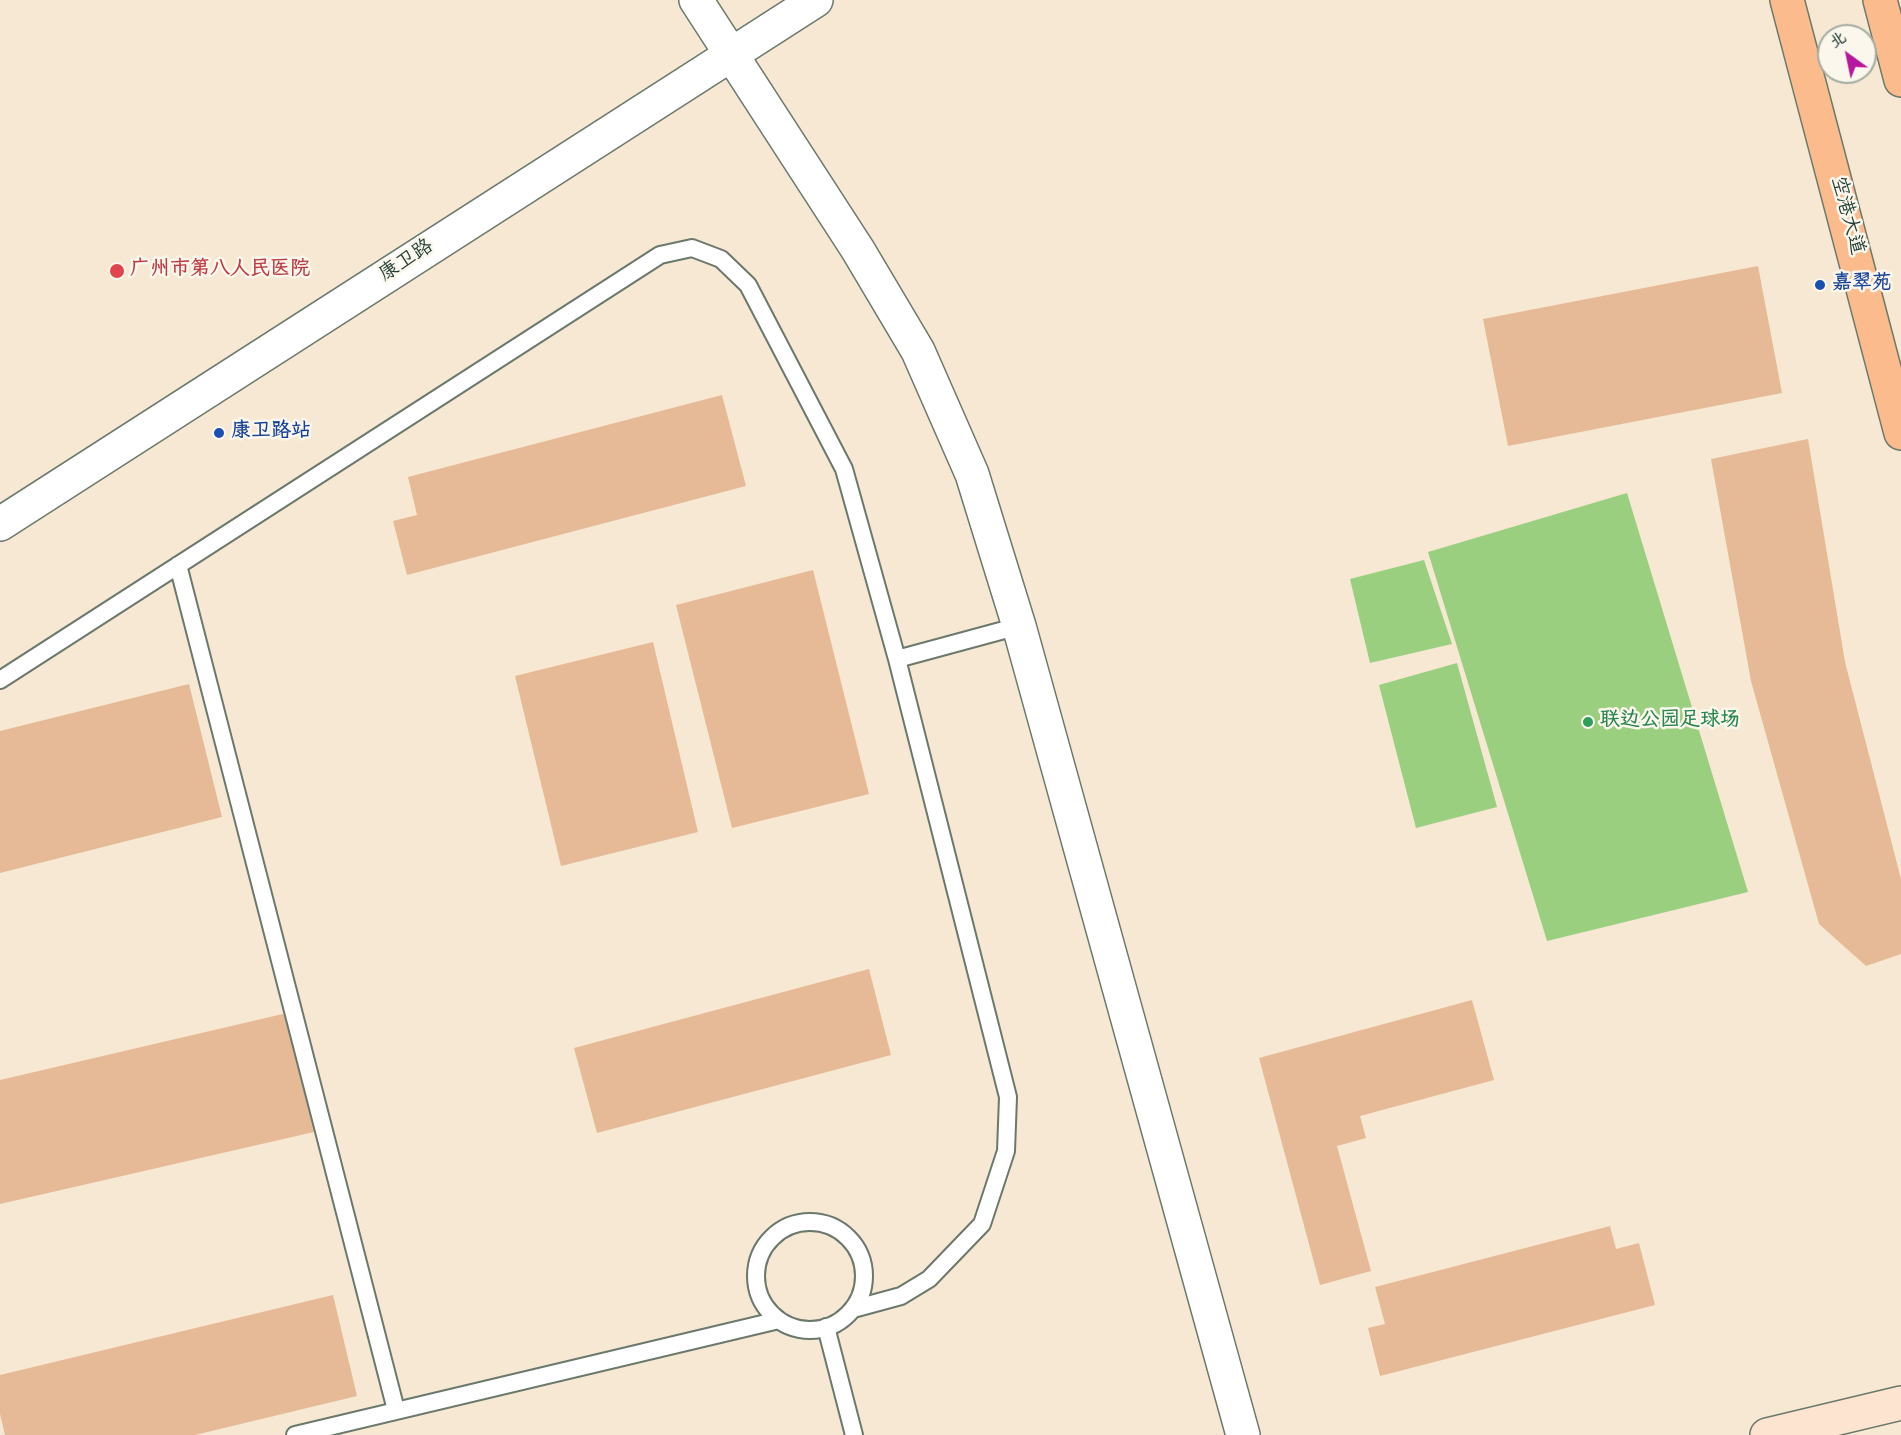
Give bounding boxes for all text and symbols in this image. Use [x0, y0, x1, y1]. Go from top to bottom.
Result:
north arrow [1817, 24, 1877, 84]
text: 北 [1825, 26, 1852, 55]
street label: 空港大道 [1824, 174, 1868, 258]
street label: 康卫路 [375, 236, 439, 288]
place label: 广州市第八人民医院 [130, 259, 310, 283]
marker: 广州市第八人民医院 [108, 262, 126, 280]
place label: 嘉翠苑 [1832, 273, 1892, 297]
marker: 嘉翠苑 [1813, 278, 1827, 292]
place label: 康卫路站 [231, 421, 311, 445]
marker: 康卫路站 [212, 426, 226, 440]
place label: 联边公园足球场 [1600, 710, 1740, 734]
marker: 联边公园足球场 [1581, 715, 1595, 729]

